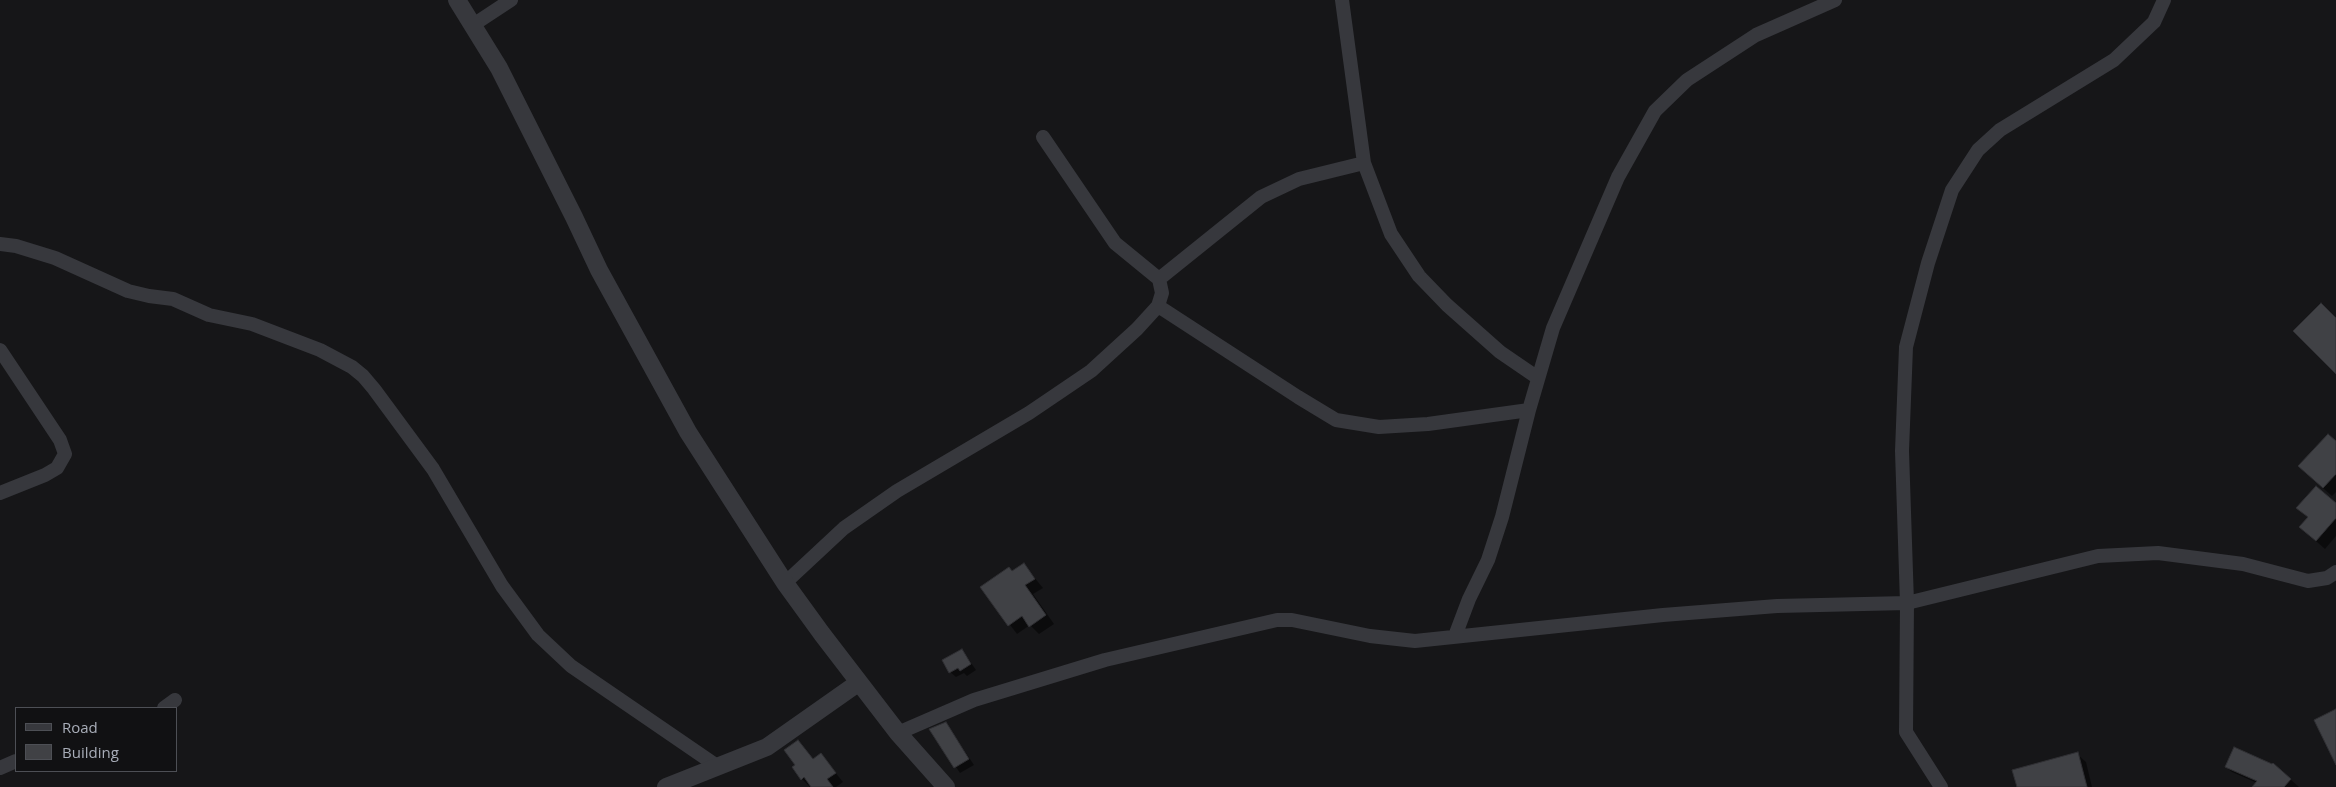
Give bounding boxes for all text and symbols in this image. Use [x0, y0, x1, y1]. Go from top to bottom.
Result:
legend [15, 707, 178, 772]
text: Road [62, 717, 98, 737]
text: Building [62, 742, 119, 762]

